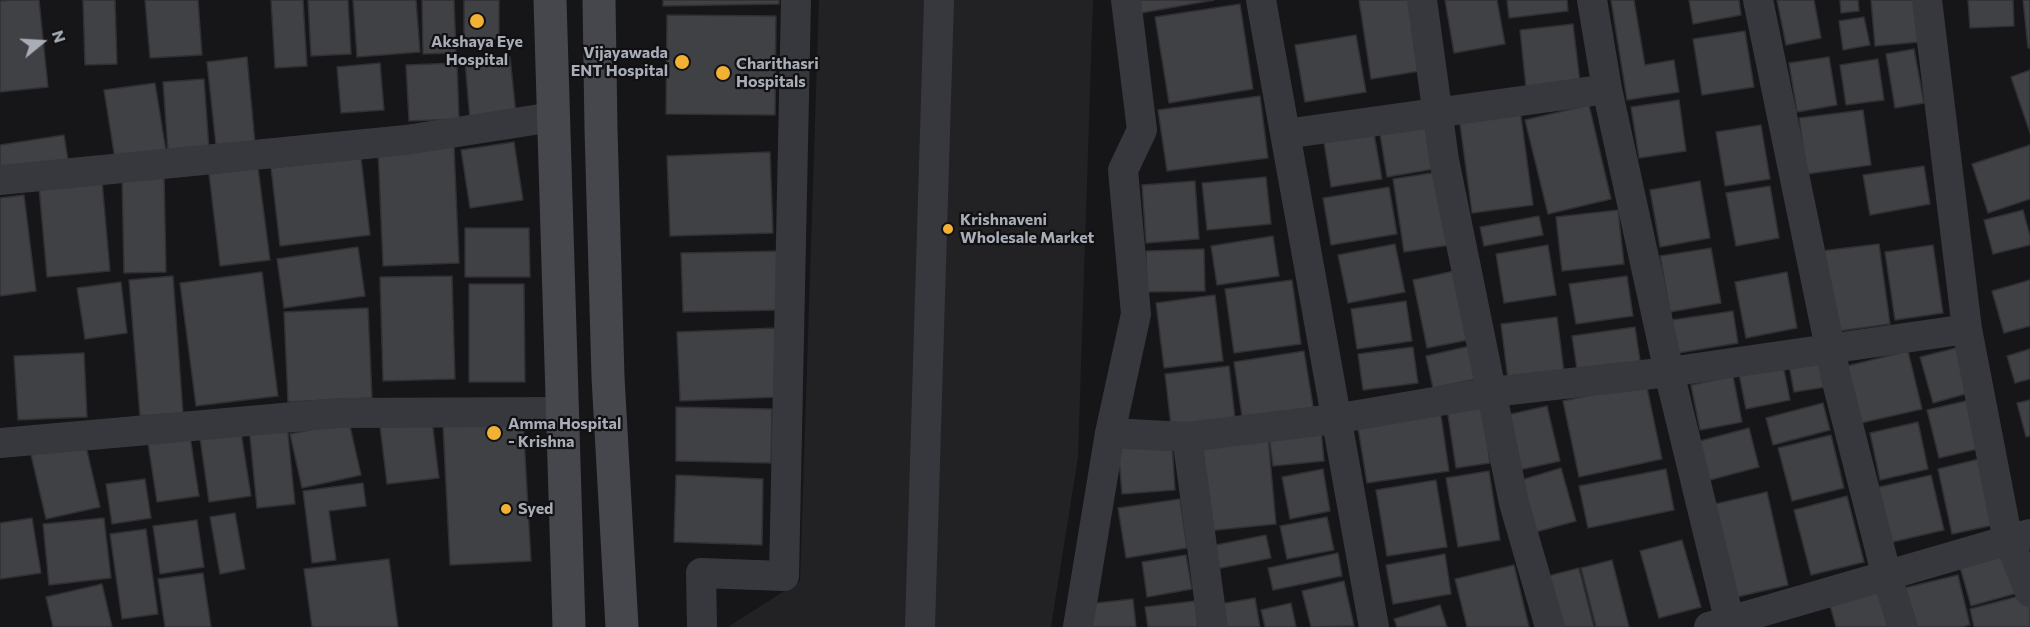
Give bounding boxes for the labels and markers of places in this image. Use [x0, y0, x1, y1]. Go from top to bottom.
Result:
marker: Akshaya Eye Hospital [468, 12, 486, 30]
place label: Akshaya Eye Hospital [431, 32, 523, 70]
place label: Vijayawada ENT Hospital [571, 43, 668, 81]
marker: Vijayawada ENT Hospital [673, 53, 691, 71]
place label: Charithasri Hospitals [736, 54, 819, 92]
marker: Charithasri Hospitals [714, 64, 732, 82]
place label: Krishnaveni Wholesale Market [960, 210, 1094, 248]
marker: Krishnaveni Wholesale Market [941, 222, 955, 236]
place label: Amma Hospital - Krishna [508, 414, 621, 452]
marker: Amma Hospital - Krishna [485, 424, 503, 442]
place label: Syed [518, 499, 553, 519]
marker: Syed [499, 502, 513, 516]

